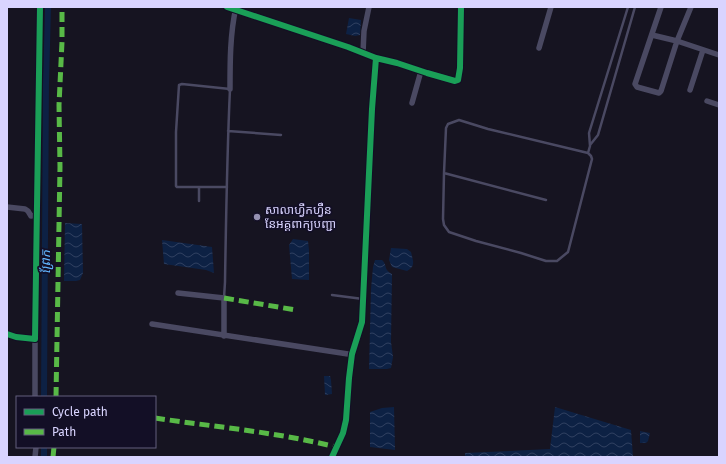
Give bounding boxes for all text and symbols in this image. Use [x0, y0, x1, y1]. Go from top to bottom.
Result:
place label: សាលាហ្វឹកហ្វឺន នែអគ្គពាក្យបញ្ជា [265, 202, 336, 231]
marker: សាលាហ្វឹកហ្វឺន នែអគ្គពាក្យបញ្ជា [252, 212, 262, 222]
water label: ព្រែក [38, 249, 54, 274]
legend [16, 396, 156, 448]
text: Cycle path [52, 405, 108, 419]
text: Path [52, 425, 76, 439]

